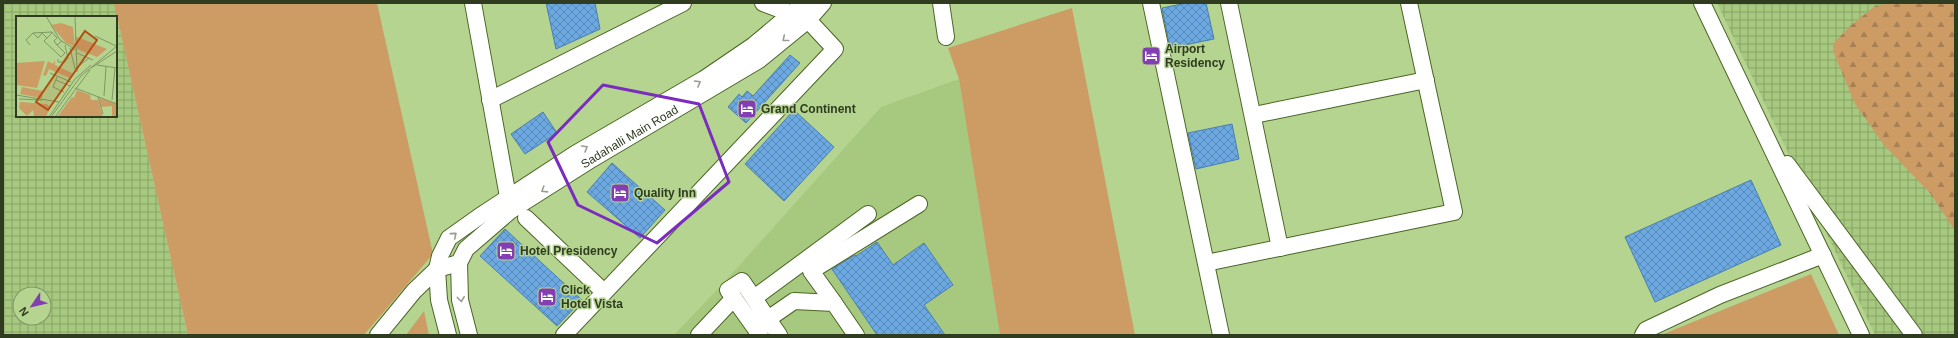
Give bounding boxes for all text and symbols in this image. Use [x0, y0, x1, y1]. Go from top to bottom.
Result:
inset map [16, 16, 117, 117]
one-way arrow [782, 35, 789, 42]
place label: Airport Residency [1165, 42, 1225, 70]
hotel icon: Airport Residency [1140, 45, 1162, 67]
one-way arrow [694, 80, 701, 87]
hotel icon: Grand Continent [736, 98, 758, 120]
street label: Sadahalli Main Road [578, 102, 681, 171]
place label: Grand Continent [761, 102, 856, 116]
one-way arrow [581, 145, 588, 152]
hotel icon: Quality Inn [609, 182, 631, 204]
one-way arrow [542, 185, 549, 192]
place label: Quality Inn [634, 186, 696, 200]
one-way arrow [449, 233, 457, 240]
hotel icon: Hotel Presidency [495, 240, 517, 262]
place label: Hotel Presidency [520, 244, 618, 258]
place label: Click Hotel Vista [561, 283, 623, 311]
north arrow [12, 286, 52, 326]
hotel icon: Click Hotel Vista [536, 286, 558, 308]
one-way arrow [456, 296, 465, 302]
text: N [17, 305, 31, 318]

